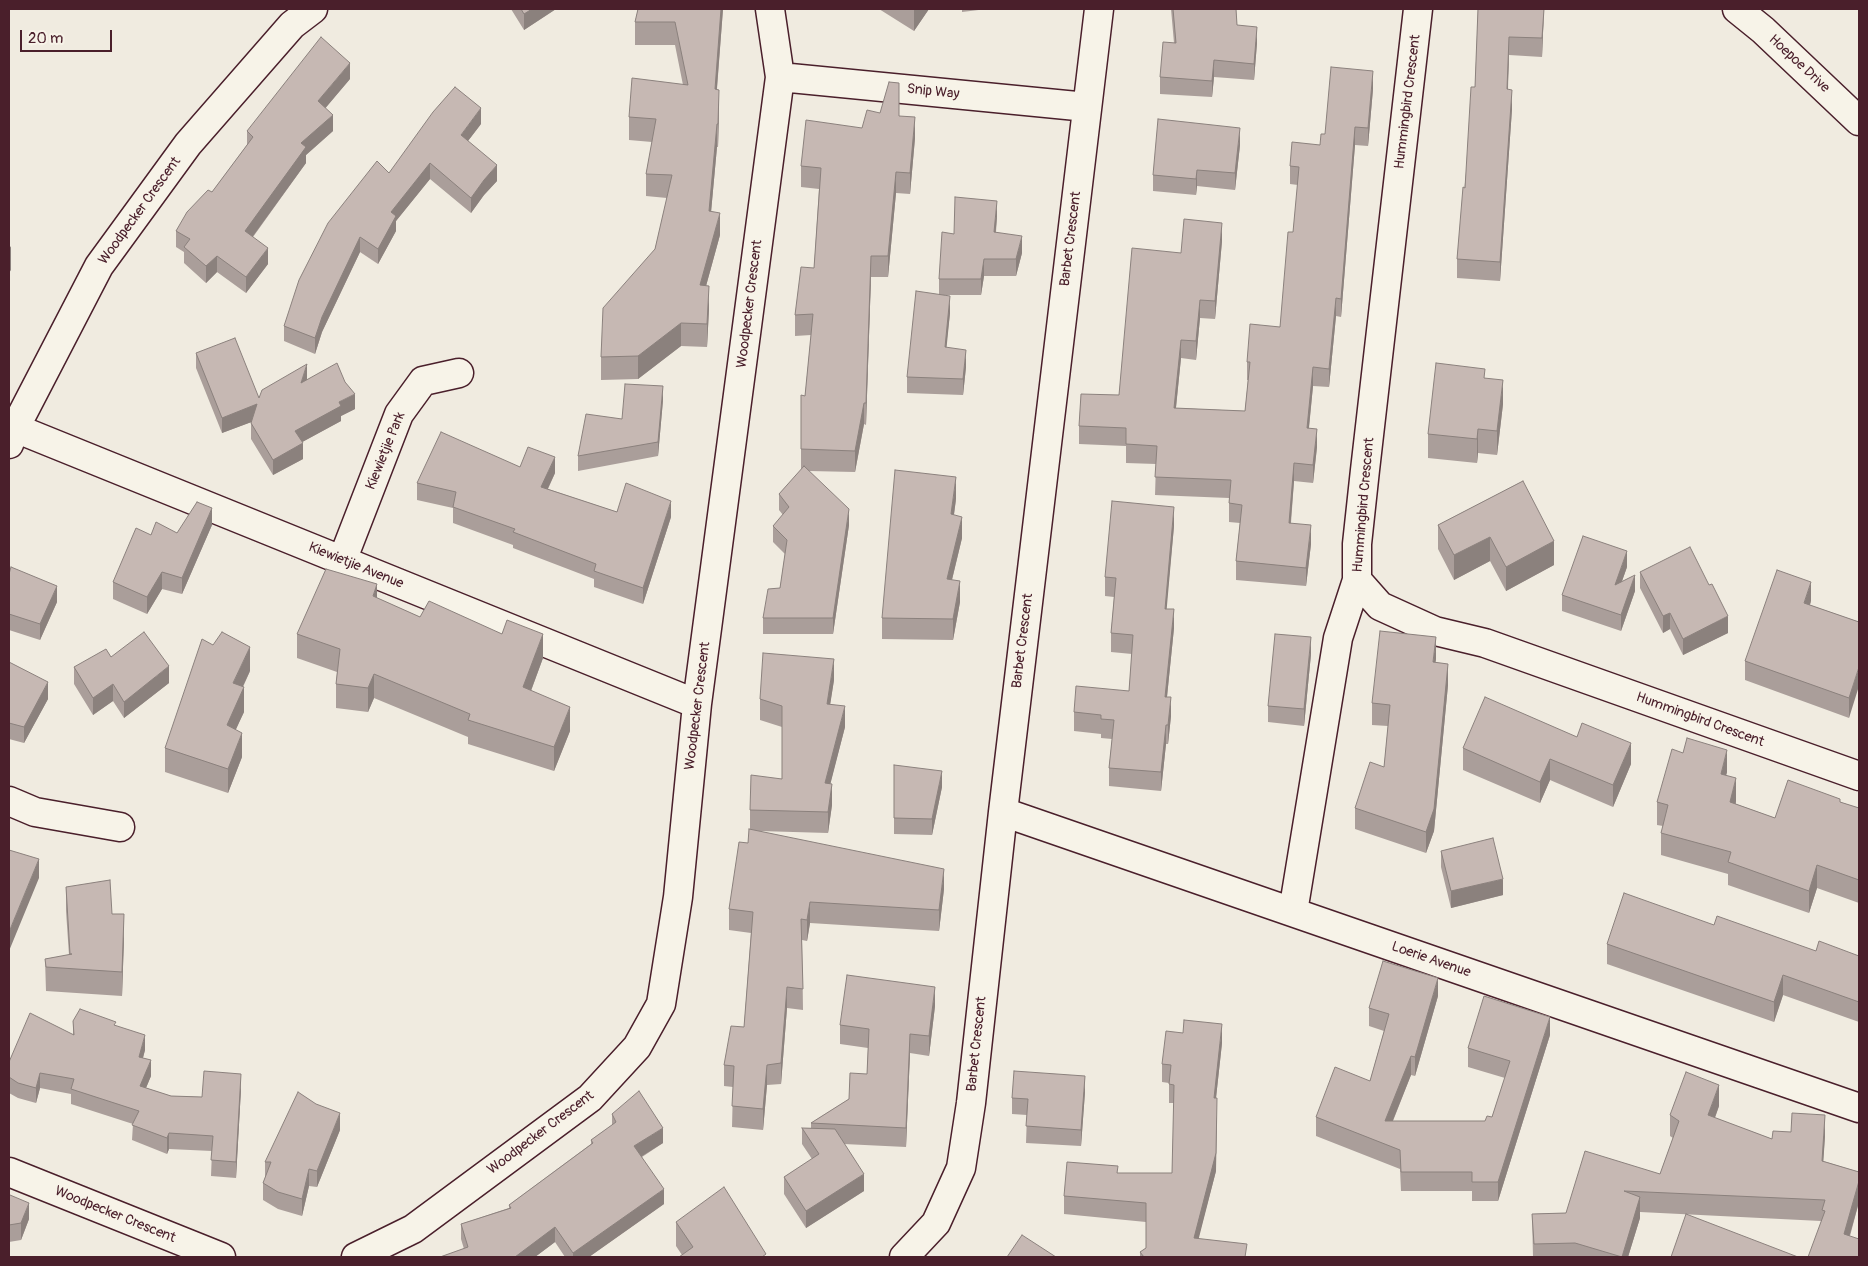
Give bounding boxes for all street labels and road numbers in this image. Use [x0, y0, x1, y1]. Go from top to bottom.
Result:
street label: Hoepoe Drive [1765, 32, 1833, 96]
street label: Hummingbird Crescent [1391, 34, 1425, 170]
street label: Snip Way [906, 81, 960, 103]
street label: Woodpecker Crescent [95, 154, 185, 268]
street label: Barbet Crescent [1057, 191, 1085, 287]
street label: Woodpecker Crescent [734, 239, 766, 369]
street label: Kiewietjie Park [363, 410, 409, 492]
street label: Hummingbird Crescent [1350, 437, 1378, 573]
street label: Kiewietjie Avenue [306, 539, 406, 593]
street label: Barbet Crescent [1009, 593, 1037, 689]
street label: Woodpecker Crescent [682, 641, 714, 771]
street label: Hummingbird Crescent [1634, 689, 1766, 751]
street label: Loerie Avenue [1389, 939, 1473, 981]
street label: Barbet Crescent [964, 996, 990, 1092]
street label: Woodpecker Crescent [484, 1087, 598, 1179]
street label: Woodpecker Crescent [52, 1183, 178, 1247]

